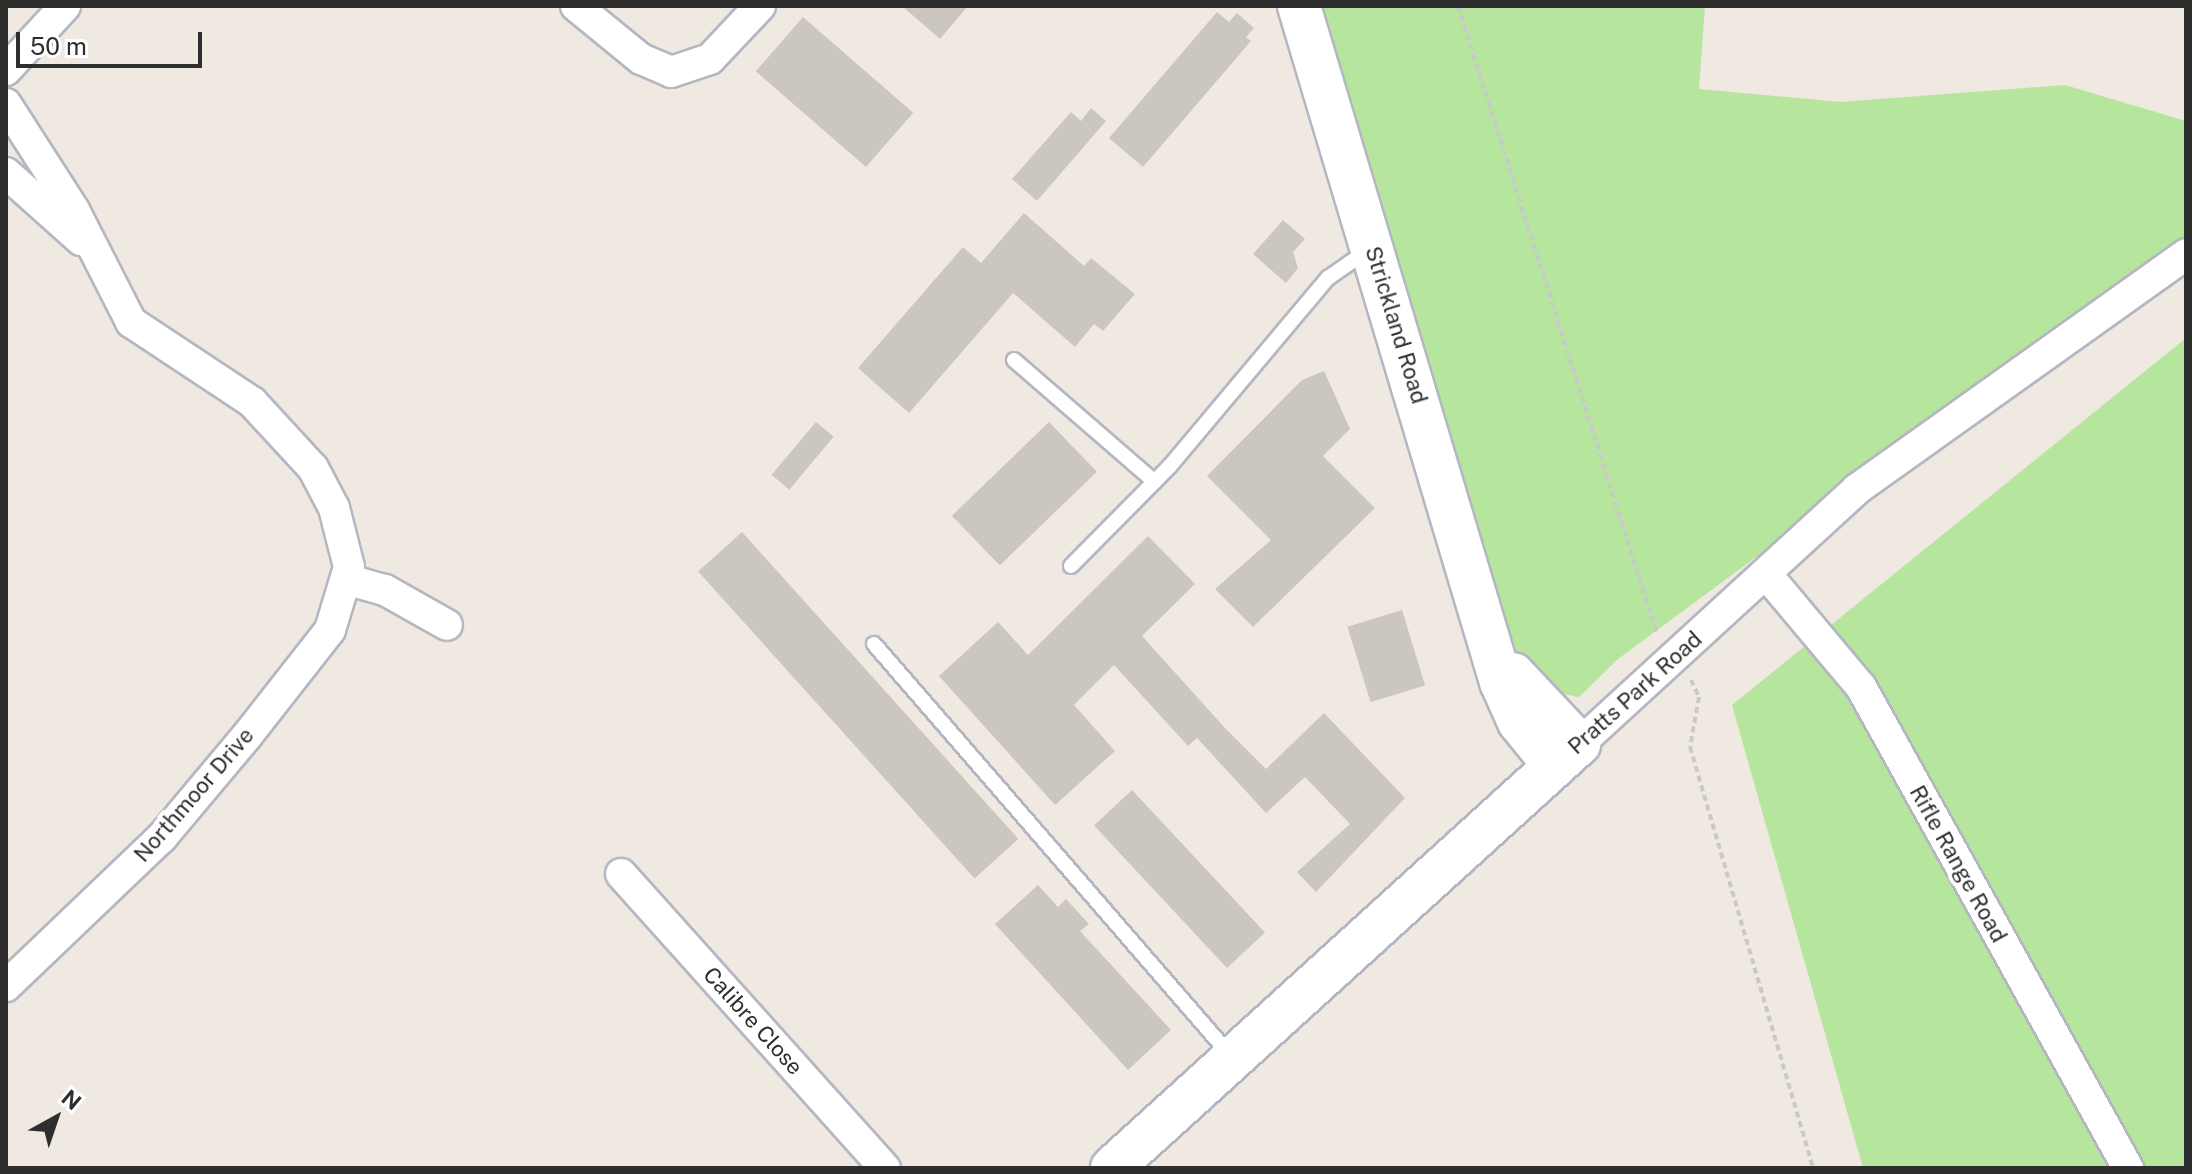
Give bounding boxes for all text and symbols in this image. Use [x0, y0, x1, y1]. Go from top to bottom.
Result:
scale bar [20, 16, 206, 66]
text: 50 m [30, 32, 87, 60]
street label: Strickland Road [1360, 243, 1432, 407]
street label: Pratts Park Road [1563, 626, 1707, 760]
street label: Northmoor Drive [129, 723, 259, 867]
street label: Rifle Range Road [1904, 781, 2012, 947]
street label: Calibre Close [698, 962, 808, 1080]
north arrow [16, 1078, 96, 1158]
text: N [56, 1084, 86, 1115]

